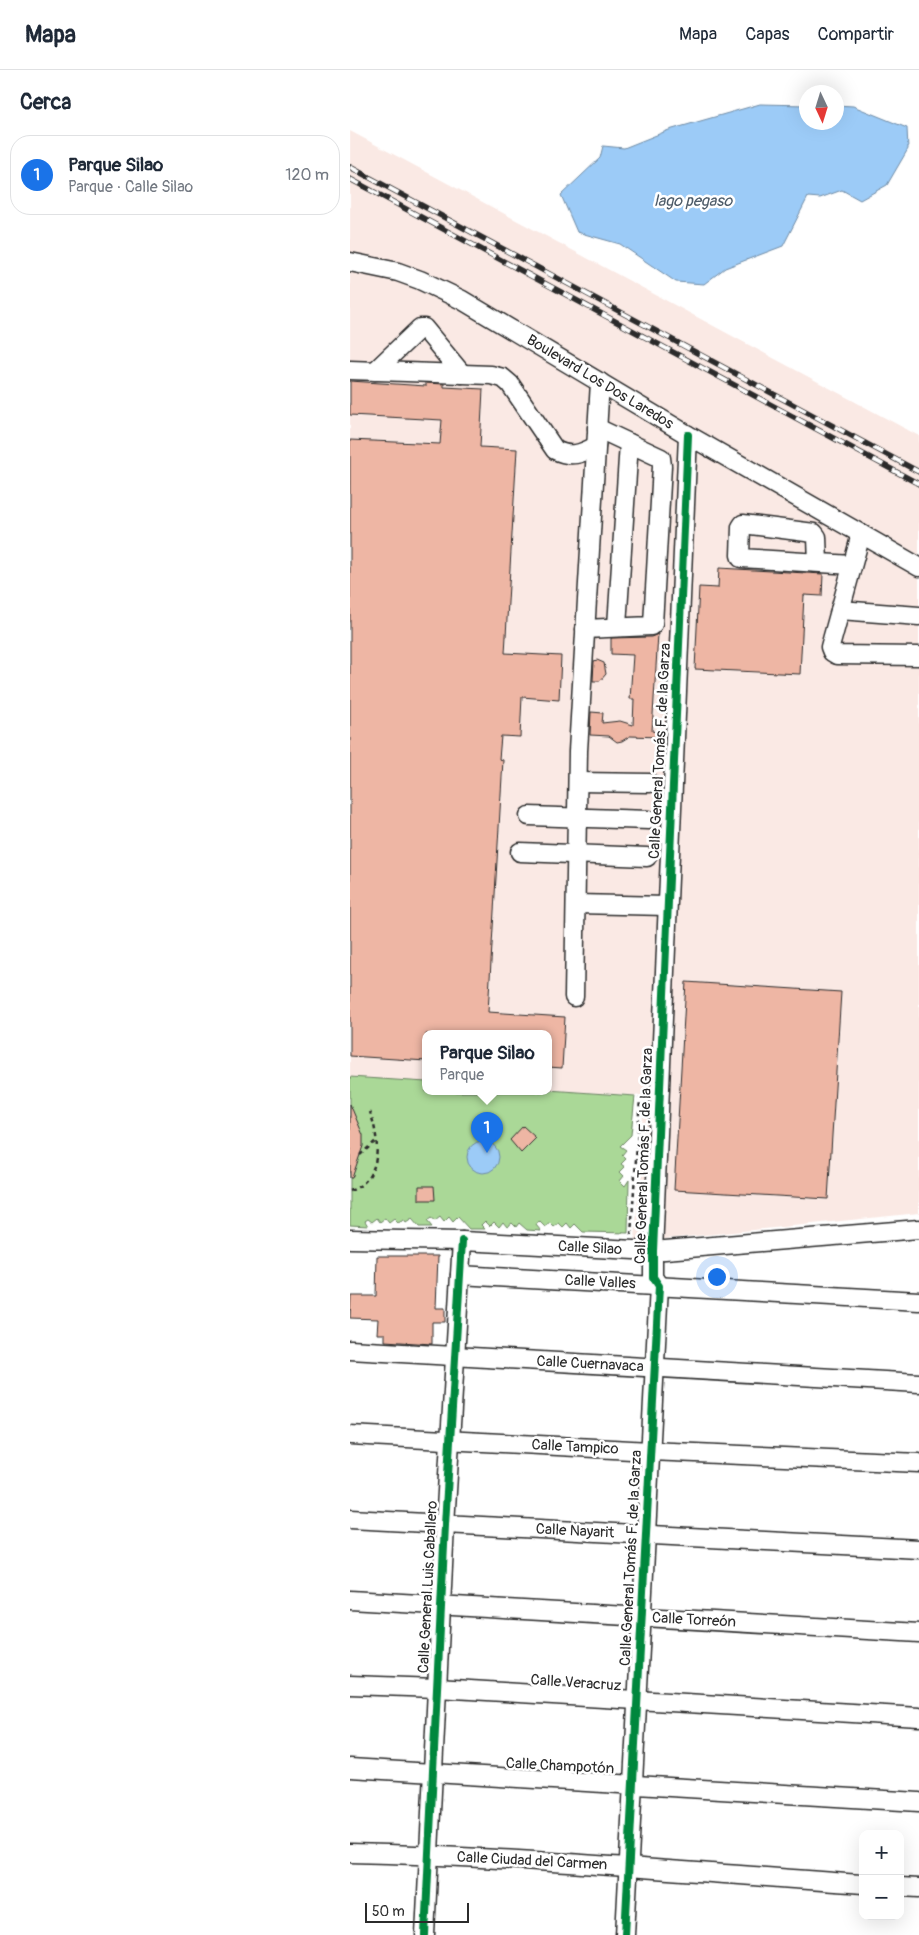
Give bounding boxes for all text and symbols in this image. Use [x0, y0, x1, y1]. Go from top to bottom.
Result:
text: Mapa [25, 20, 76, 49]
text: Mapa [679, 23, 717, 46]
text: Capas [745, 23, 790, 46]
text: Compartir [818, 23, 894, 46]
north arrow [799, 85, 844, 130]
text: Cerca [20, 89, 71, 116]
text: Parque Silao [68, 153, 163, 177]
text: 1 [34, 165, 40, 185]
text: 120 m [285, 165, 329, 185]
text: Parque · Calle Silao [68, 177, 193, 197]
water label: lago pegaso [654, 191, 733, 211]
street label: Boulevard Los Dos Laredos [523, 331, 677, 434]
street label: Calle General Tomás F. de la Garza [645, 643, 675, 859]
popup [422, 1030, 552, 1095]
text: Parque Silao [439, 1041, 535, 1065]
street label: Calle General Tomás F. de la Garza [631, 1048, 657, 1264]
text: Parque [439, 1065, 484, 1085]
pin: 1 [471, 1112, 503, 1153]
street label: Calle Silao [558, 1237, 622, 1259]
your location [704, 1264, 730, 1290]
street label: Calle Valles [564, 1271, 636, 1293]
street label: Calle Cuernavaca [536, 1352, 644, 1376]
street label: Calle Tampico [531, 1435, 619, 1459]
street label: Calle General Tomás F. de la Garza [616, 1450, 646, 1666]
street label: Calle General Luis Caballero [414, 1500, 442, 1674]
street label: Calle Nayarit [535, 1519, 616, 1543]
street label: Calle Torreón [651, 1608, 737, 1632]
street label: Calle Veracruz [530, 1670, 622, 1696]
street label: Calle Champotón [505, 1754, 615, 1778]
map controls [859, 1830, 904, 1920]
button: + [859, 1830, 904, 1875]
street label: Calle Ciudad del Carmen [456, 1848, 608, 1874]
button: − [859, 1875, 904, 1920]
scale bar [365, 1900, 469, 1923]
text: 50 m [372, 1903, 405, 1920]

